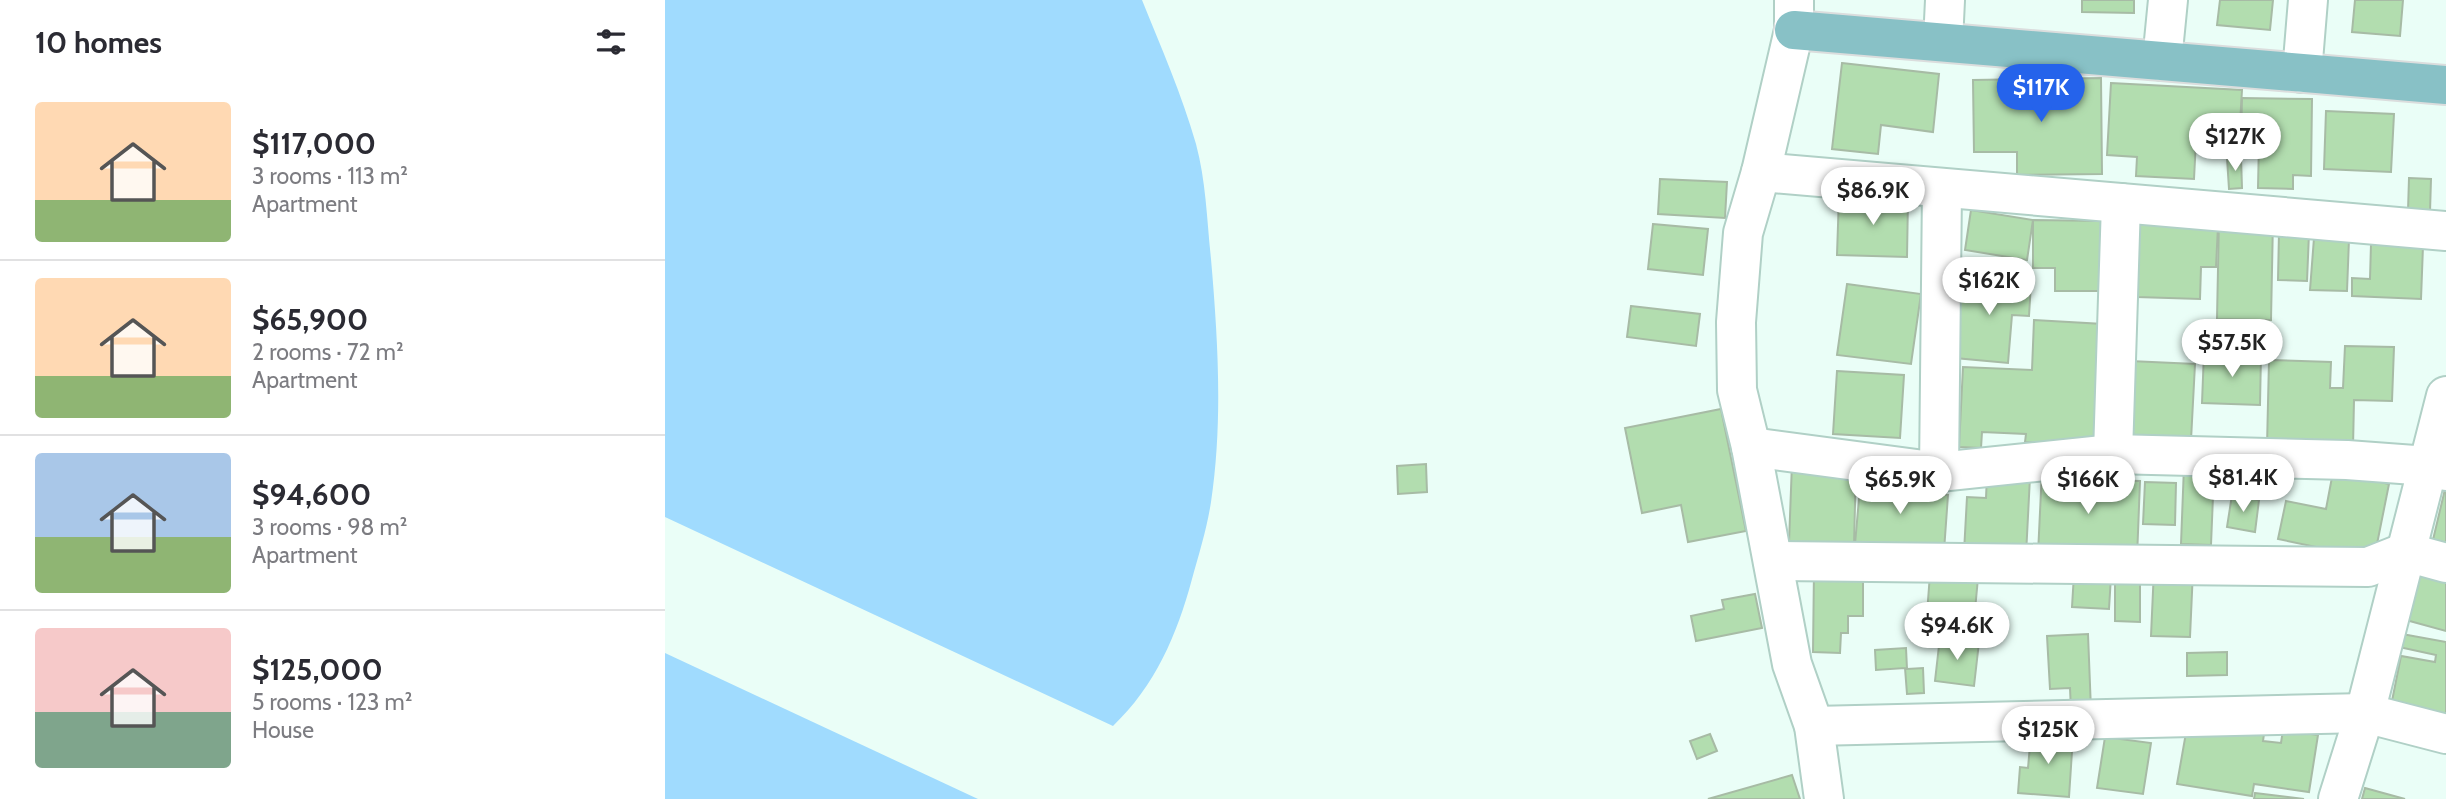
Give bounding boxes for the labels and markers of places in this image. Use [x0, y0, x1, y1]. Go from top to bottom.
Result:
pin: $117K [1992, 64, 2090, 124]
pin: $127K [2186, 114, 2284, 173]
pin: $86.9K [1816, 168, 1930, 227]
pin: $162K [1940, 258, 2038, 317]
pin: $57.5K [2175, 320, 2289, 379]
pin: $81.4K [2186, 454, 2300, 514]
pin: $65.9K [1843, 456, 1957, 516]
pin: $166K [2039, 456, 2137, 516]
pin: $94.6K [1900, 602, 2014, 662]
pin: $125K [1999, 706, 2097, 766]

